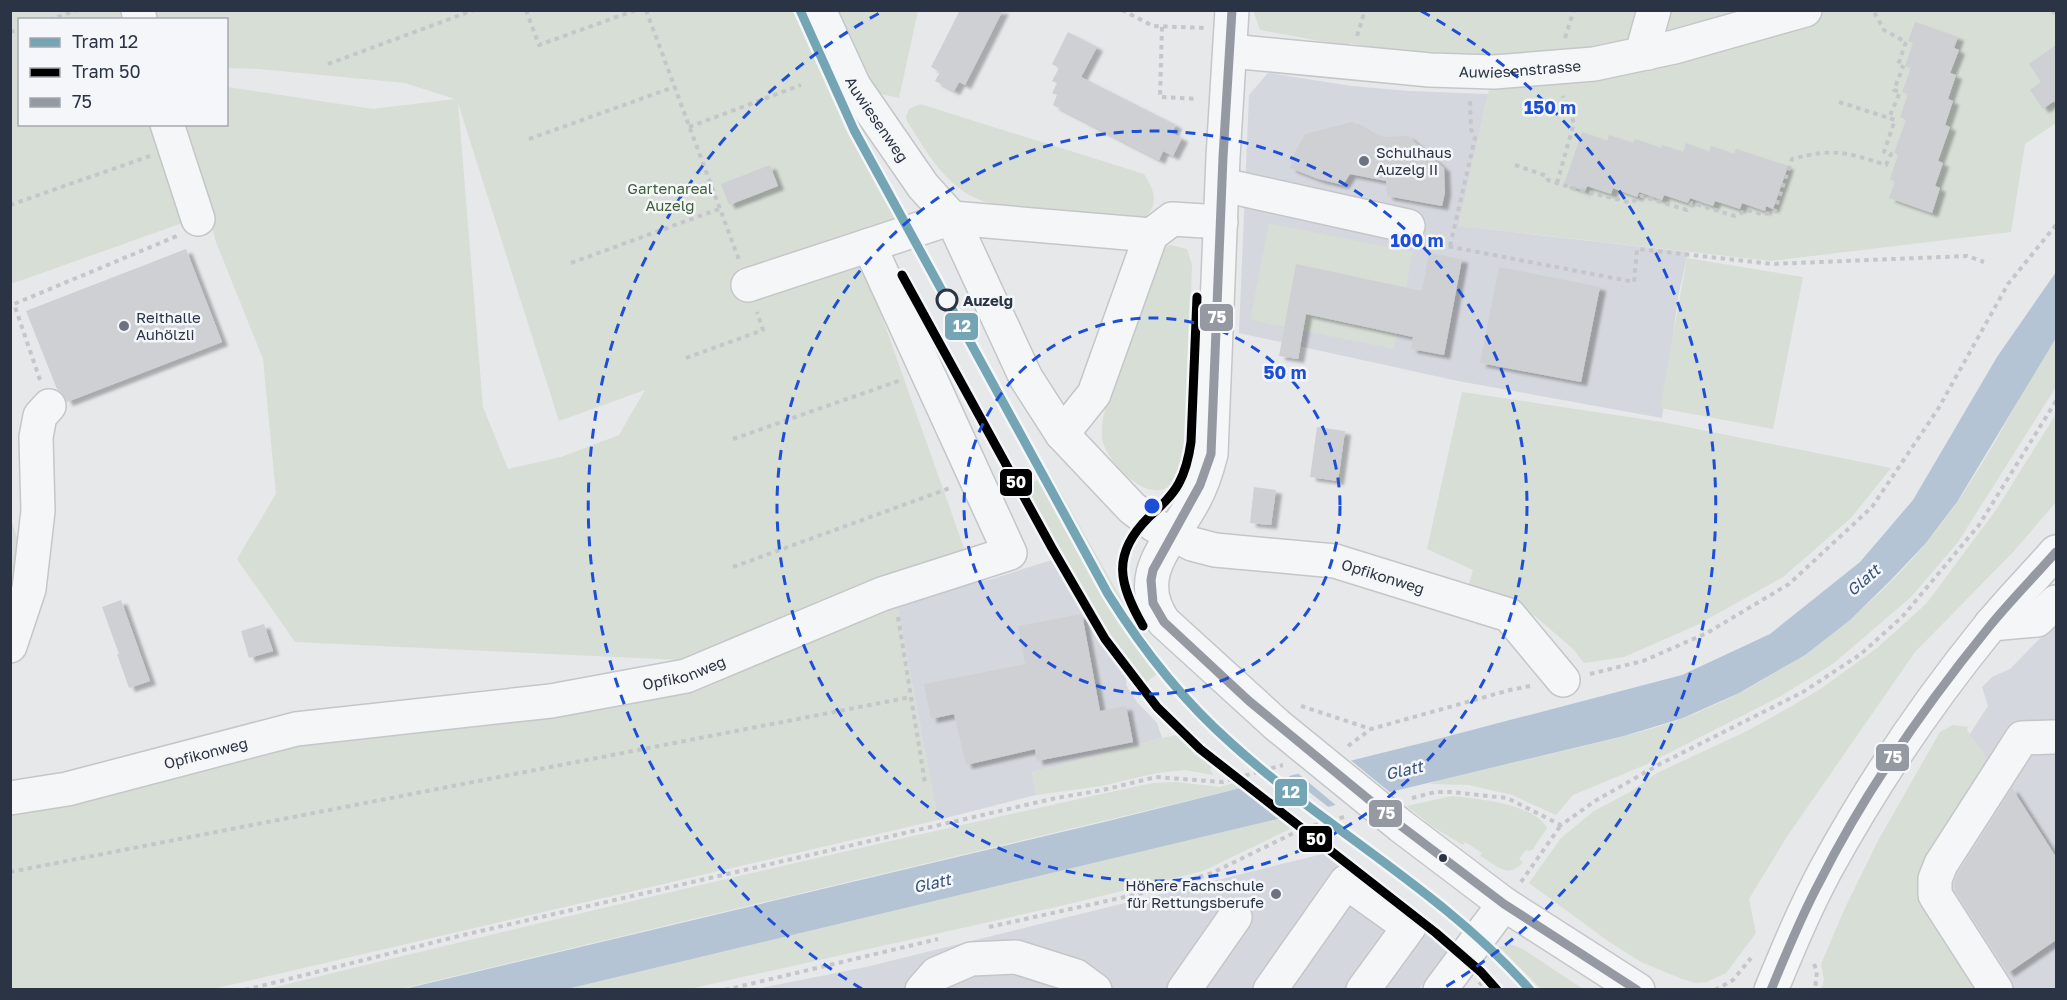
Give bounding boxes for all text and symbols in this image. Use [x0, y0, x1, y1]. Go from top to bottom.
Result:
legend [18, 18, 228, 126]
text: Tram 12 [72, 30, 138, 52]
street label: Auwiesenstrasse [1459, 56, 1582, 81]
text: Tram 50 [72, 60, 141, 82]
street label: Auwiesenweg [842, 74, 913, 165]
text: 75 [72, 90, 92, 112]
text: 150 m [1524, 96, 1576, 118]
place label: Schulhaus Auzelg II [1376, 143, 1452, 178]
marker: Schulhaus Auzelg II [1357, 154, 1371, 168]
park label: Gartenareal Auzelg [627, 179, 713, 214]
text: 100 m [1391, 229, 1443, 251]
marker: Auzelg [936, 289, 958, 311]
place label: Auzelg [963, 291, 1013, 309]
line badge: 75 [1199, 303, 1234, 332]
text: 75 [1208, 307, 1226, 327]
place label: Reithalle Auhölzli [136, 308, 201, 343]
line badge: 12 [944, 312, 979, 341]
text: 12 [953, 316, 971, 336]
marker: Reithalle Auhölzli [117, 319, 131, 333]
text: 50 m [1264, 361, 1306, 383]
line badge: 50 [999, 468, 1033, 497]
text: 50 [1006, 472, 1026, 492]
centre of rings [1142, 496, 1162, 516]
street label: Opfikonweg [1339, 555, 1427, 597]
water label: Glatt [1842, 559, 1885, 600]
street label: Opfikonweg [641, 652, 728, 693]
street label: Opfikonweg [162, 733, 249, 772]
line badge: 75 [1875, 743, 1910, 772]
text: 75 [1884, 747, 1902, 767]
water label: Glatt [1383, 756, 1426, 784]
line badge: 12 [1274, 778, 1308, 807]
text: 12 [1282, 782, 1300, 802]
line badge: 75 [1368, 799, 1403, 828]
text: 75 [1377, 803, 1395, 823]
line badge: 50 [1298, 825, 1333, 853]
text: 50 [1306, 829, 1326, 849]
unlabelled marker [1437, 852, 1449, 864]
water label: Glatt [911, 869, 954, 897]
place label: Höhere Fachschule für Rettungsberufe [1125, 876, 1264, 911]
marker: Höhere Fachschule für Rettungsberufe [1269, 887, 1283, 901]

